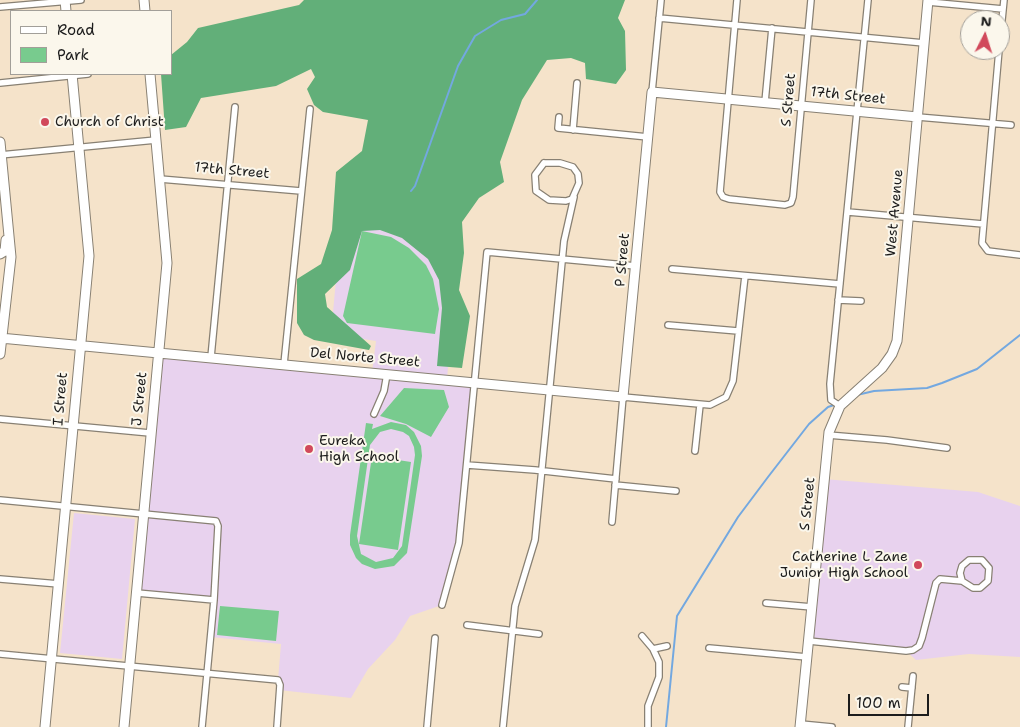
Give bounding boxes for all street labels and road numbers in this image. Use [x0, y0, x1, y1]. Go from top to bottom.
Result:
street label: S Street [778, 73, 800, 127]
street label: 17th Street [810, 84, 886, 108]
street label: 17th Street [194, 159, 270, 183]
street label: West Avenue [883, 169, 907, 257]
street label: P Street [612, 232, 634, 288]
street label: Del Norte Street [309, 345, 421, 371]
street label: J Street [129, 371, 151, 427]
street label: I Street [50, 372, 72, 426]
street label: S Street [797, 476, 819, 532]

